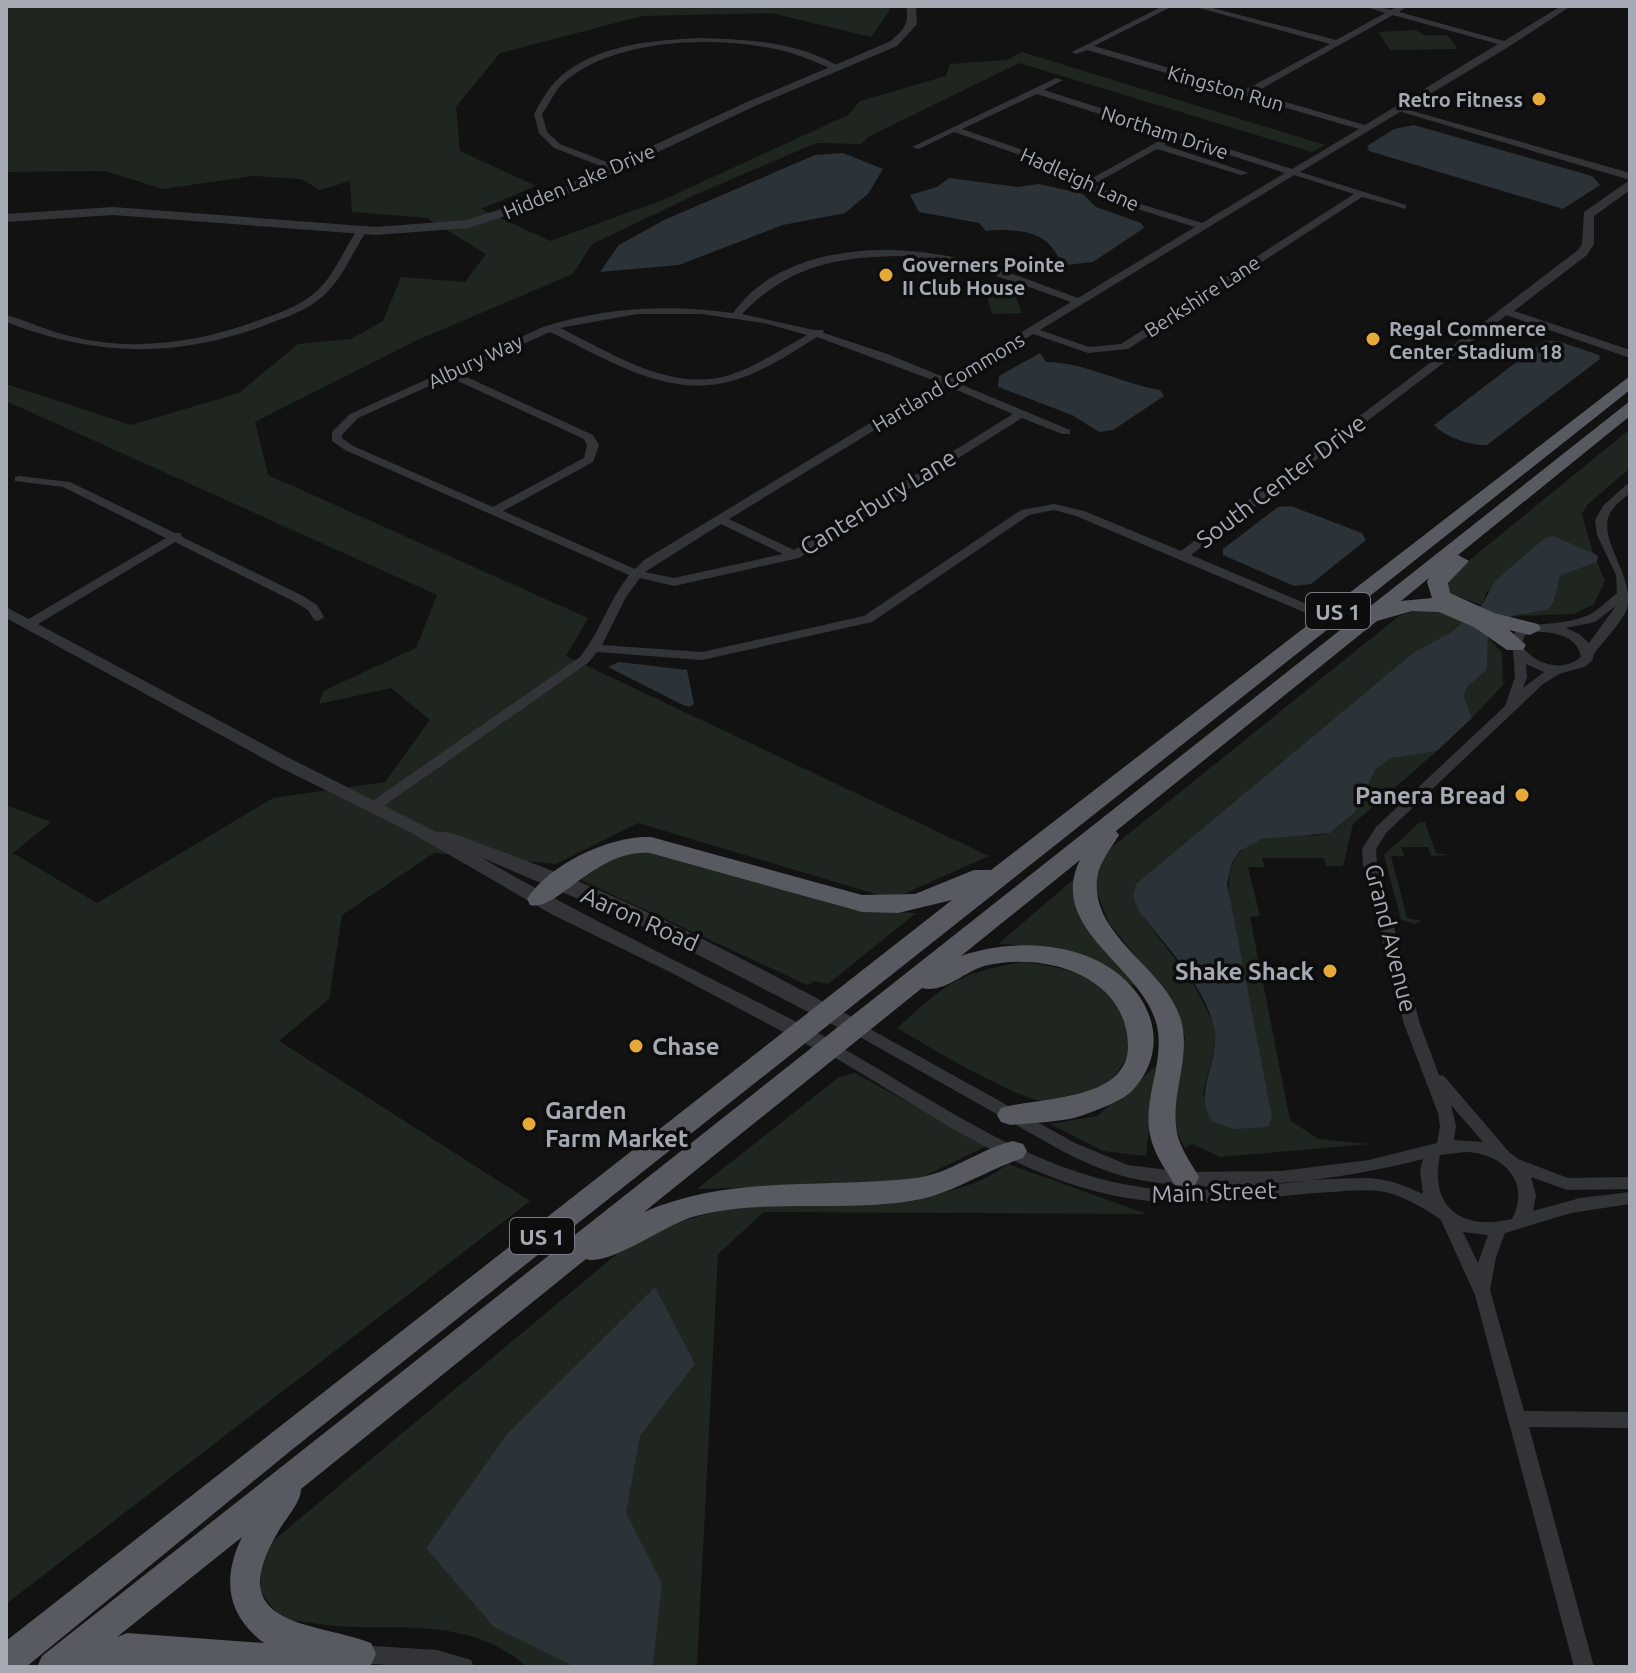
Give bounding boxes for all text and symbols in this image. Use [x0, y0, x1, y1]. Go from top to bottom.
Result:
street label: Kingston Run [1165, 60, 1287, 116]
place label: Retro Fitness [1398, 88, 1523, 111]
marker: Retro Fitness [1530, 90, 1548, 108]
street label: Northam Drive [1099, 101, 1231, 163]
street label: Hidden Lake Drive [500, 139, 658, 223]
street label: Hadleigh Lane [1017, 143, 1143, 215]
street label: Berkshire Lane [1140, 250, 1264, 342]
place label: Governers Pointe II Club House [902, 253, 1065, 299]
marker: Governers Pointe II Club House [877, 266, 895, 284]
place label: Regal Commerce Center Stadium 18 [1389, 317, 1562, 363]
street label: Hartland Commons [868, 328, 1028, 436]
street label: Albury Way [424, 329, 526, 393]
marker: Regal Commerce Center Stadium 18 [1364, 330, 1382, 348]
street label: South Center Drive [1191, 409, 1371, 553]
street label: Canterbury Lane [795, 443, 961, 561]
road number: US 1 [1306, 593, 1370, 629]
place label: Panera Bread [1355, 782, 1506, 809]
marker: Panera Bread [1513, 786, 1531, 804]
street label: Grand Avenue [1360, 861, 1422, 1015]
street label: Aaron Road [577, 881, 703, 957]
place label: Shake Shack [1175, 958, 1315, 985]
marker: Shake Shack [1321, 962, 1339, 980]
place label: Chase [652, 1033, 720, 1060]
marker: Chase [627, 1037, 645, 1055]
place label: Garden Farm Market [545, 1097, 688, 1152]
marker: Garden Farm Market [520, 1115, 538, 1133]
street label: Main Street [1151, 1176, 1278, 1208]
road number: US 1 [510, 1218, 574, 1254]

